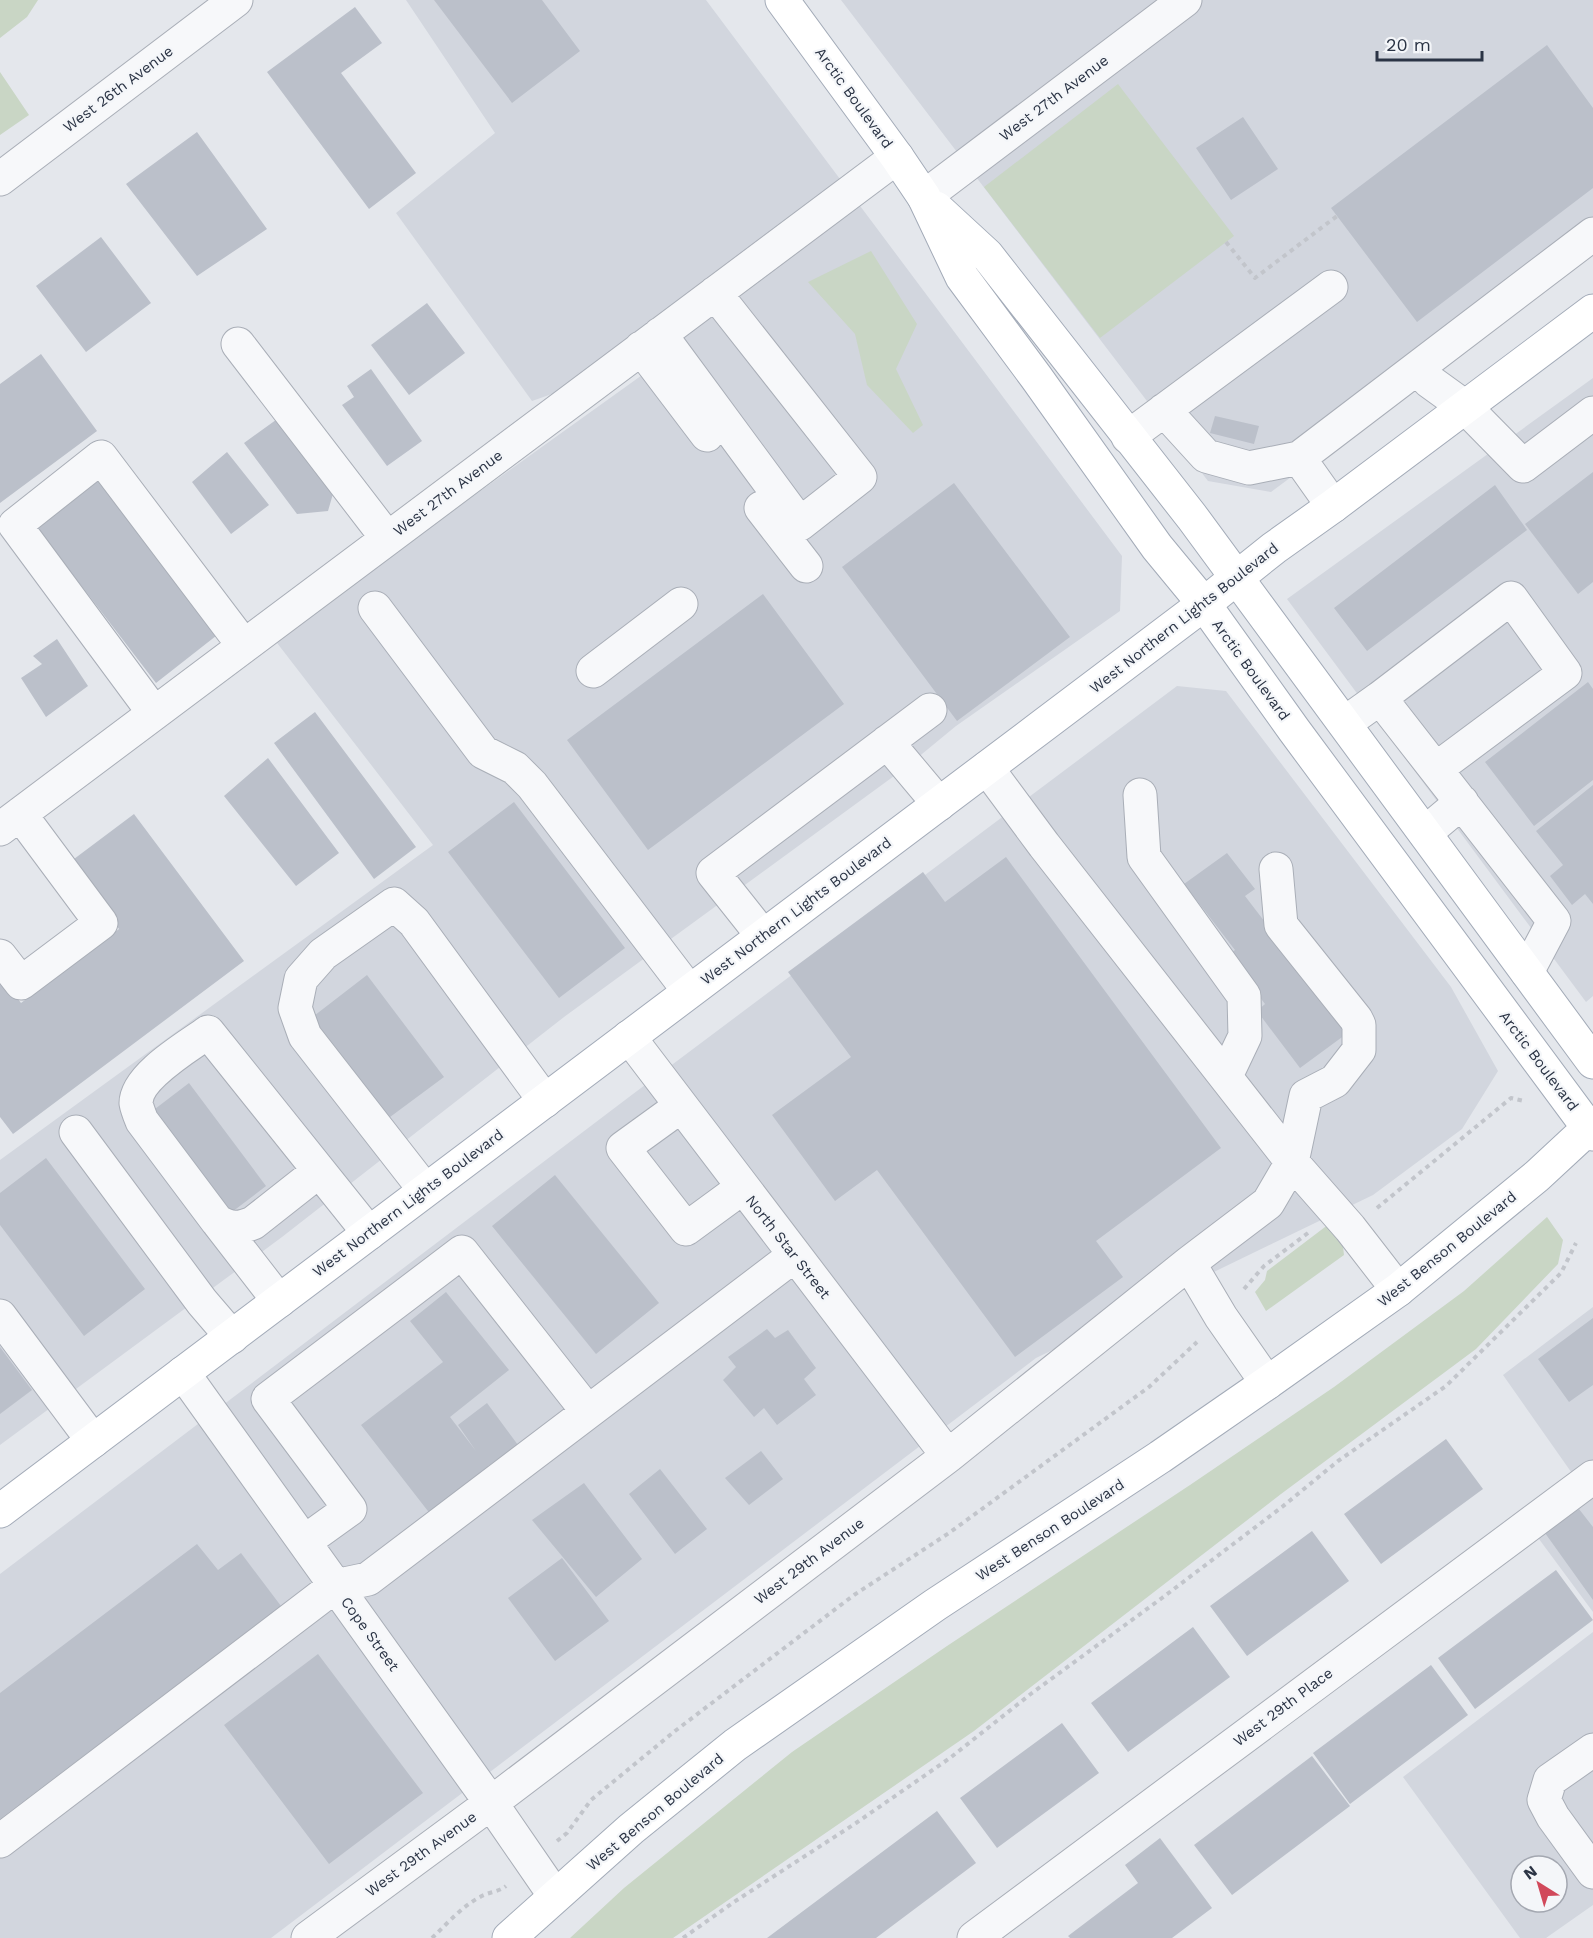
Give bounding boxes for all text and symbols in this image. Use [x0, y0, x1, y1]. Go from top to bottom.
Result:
scale bar [1377, 24, 1482, 62]
text: 20 m [1386, 34, 1431, 55]
street label: West 26th Avenue [60, 42, 176, 136]
street label: Arctic Boulevard [811, 44, 897, 152]
street label: West 27th Avenue [996, 51, 1112, 145]
street label: West 27th Avenue [390, 446, 506, 540]
street label: West Northern Lights Boulevard [1086, 539, 1282, 697]
street label: Arctic Boulevard [1208, 616, 1294, 724]
street label: West Northern Lights Boulevard [697, 833, 895, 989]
street label: Arctic Boulevard [1496, 1007, 1582, 1115]
street label: West Northern Lights Boulevard [309, 1125, 507, 1281]
street label: West Benson Boulevard [1374, 1187, 1520, 1311]
street label: North Star Street [742, 1192, 835, 1303]
street label: West Benson Boulevard [972, 1475, 1128, 1585]
street label: West 29th Avenue [750, 1514, 868, 1608]
street label: Cope Street [337, 1593, 403, 1675]
street label: West 29th Place [1230, 1664, 1336, 1750]
street label: West Benson Boulevard [583, 1749, 727, 1875]
street label: West 29th Avenue [362, 1808, 480, 1900]
north arrow [1509, 1854, 1569, 1914]
text: N [1520, 1861, 1541, 1884]

